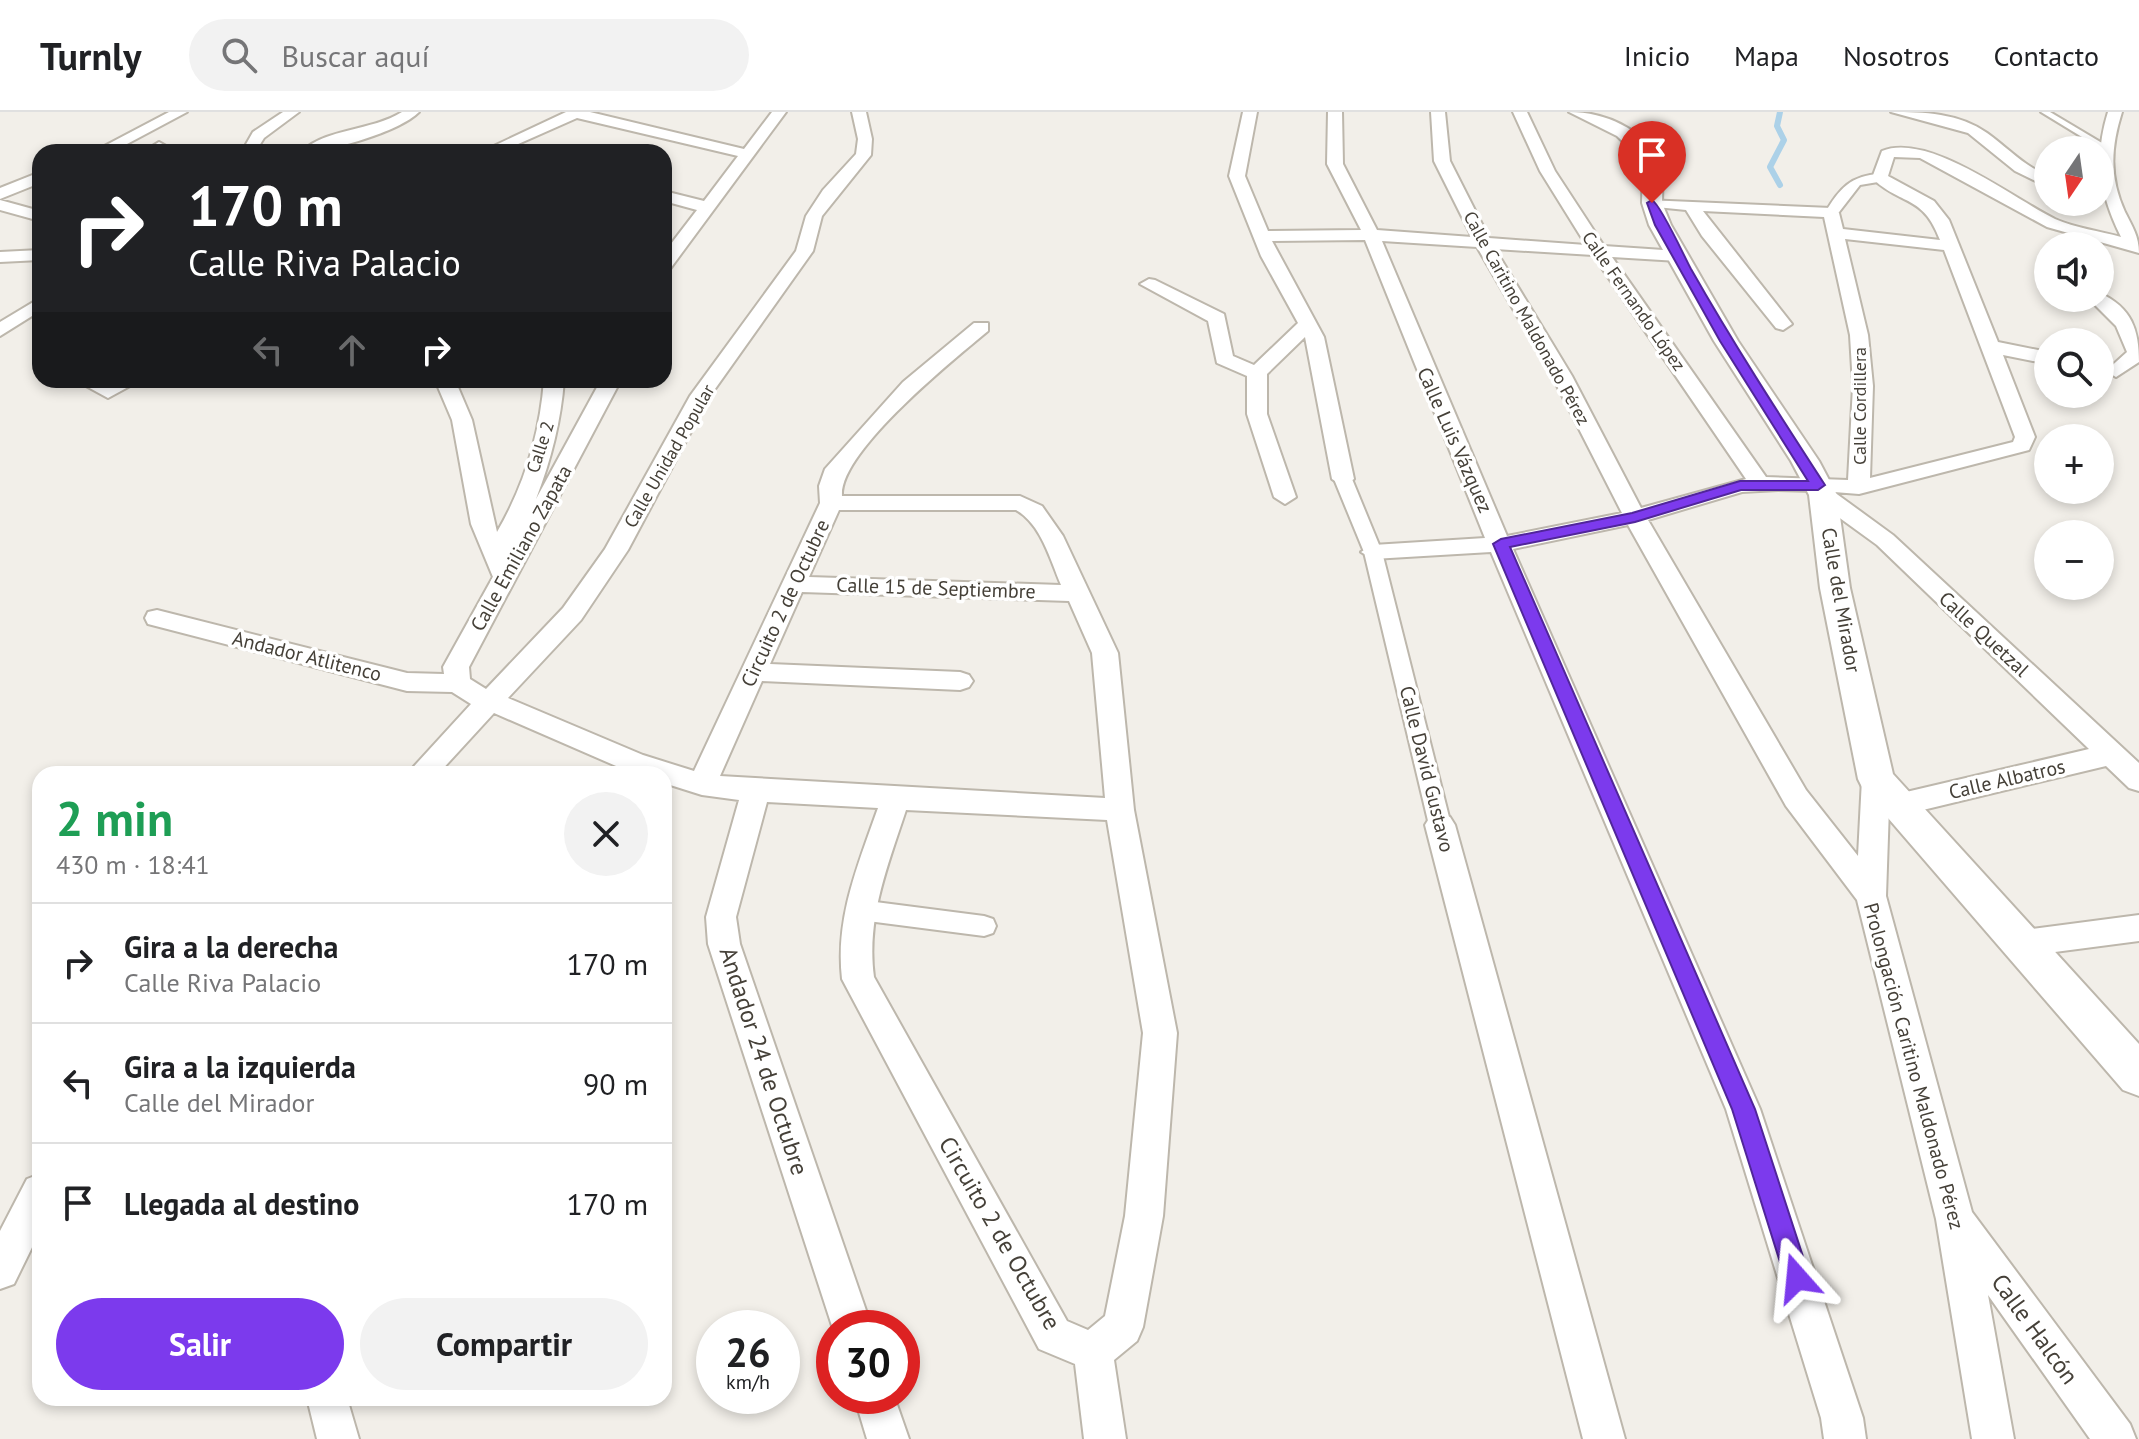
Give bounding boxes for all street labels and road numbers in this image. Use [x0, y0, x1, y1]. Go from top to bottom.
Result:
street label: Calle Caritino Maldonado Pérez [1459, 207, 1595, 429]
street label: Calle Fernando López [1577, 227, 1691, 375]
street label: Calle Cordillera [1848, 347, 1871, 465]
street label: Calle Luis Vázquez [1411, 363, 1499, 517]
street label: Calle Unidad Popular [619, 380, 719, 532]
street label: Calle 2 [521, 418, 559, 476]
street label: Calle Emiliano Zapata [465, 460, 577, 636]
street label: Circuito 2 de Octubre [735, 515, 835, 691]
street label: Calle del Mirador [1815, 526, 1867, 675]
street label: Calle 15 de Septiembre [836, 572, 1036, 604]
street label: Calle Quetzal [1933, 586, 2035, 683]
street label: Andador Atlitenco [230, 625, 384, 687]
street label: Calle David Gustavo [1394, 683, 1460, 855]
street label: Calle Albatros [1946, 753, 2068, 805]
street label: Prolongación Caritino Maldonado Pérez [1858, 900, 1970, 1232]
street label: Andador 24 de Octubre [712, 943, 816, 1179]
street label: Circuito 2 de Octubre [932, 1131, 1068, 1335]
street label: Calle Halcón [1985, 1268, 2085, 1390]

